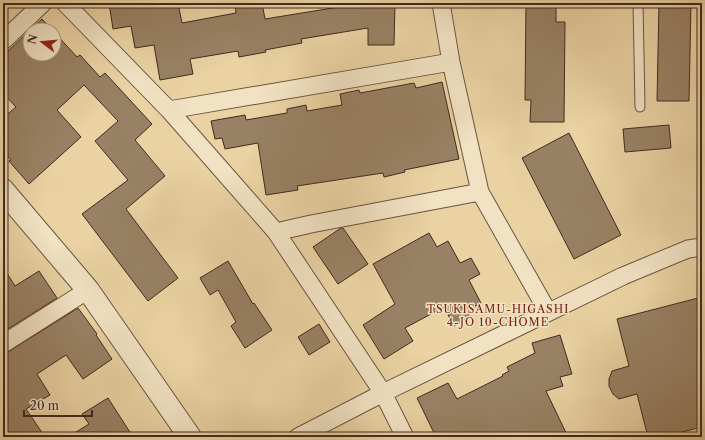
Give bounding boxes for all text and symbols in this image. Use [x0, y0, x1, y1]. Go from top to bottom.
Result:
north arrow [22, 22, 62, 62]
text: N [24, 32, 41, 46]
district label: TSUKISAMU-HIGASHI 4-JO 10-CHOME [427, 302, 569, 329]
scale bar [24, 392, 92, 418]
text: 20 m [30, 398, 59, 413]

